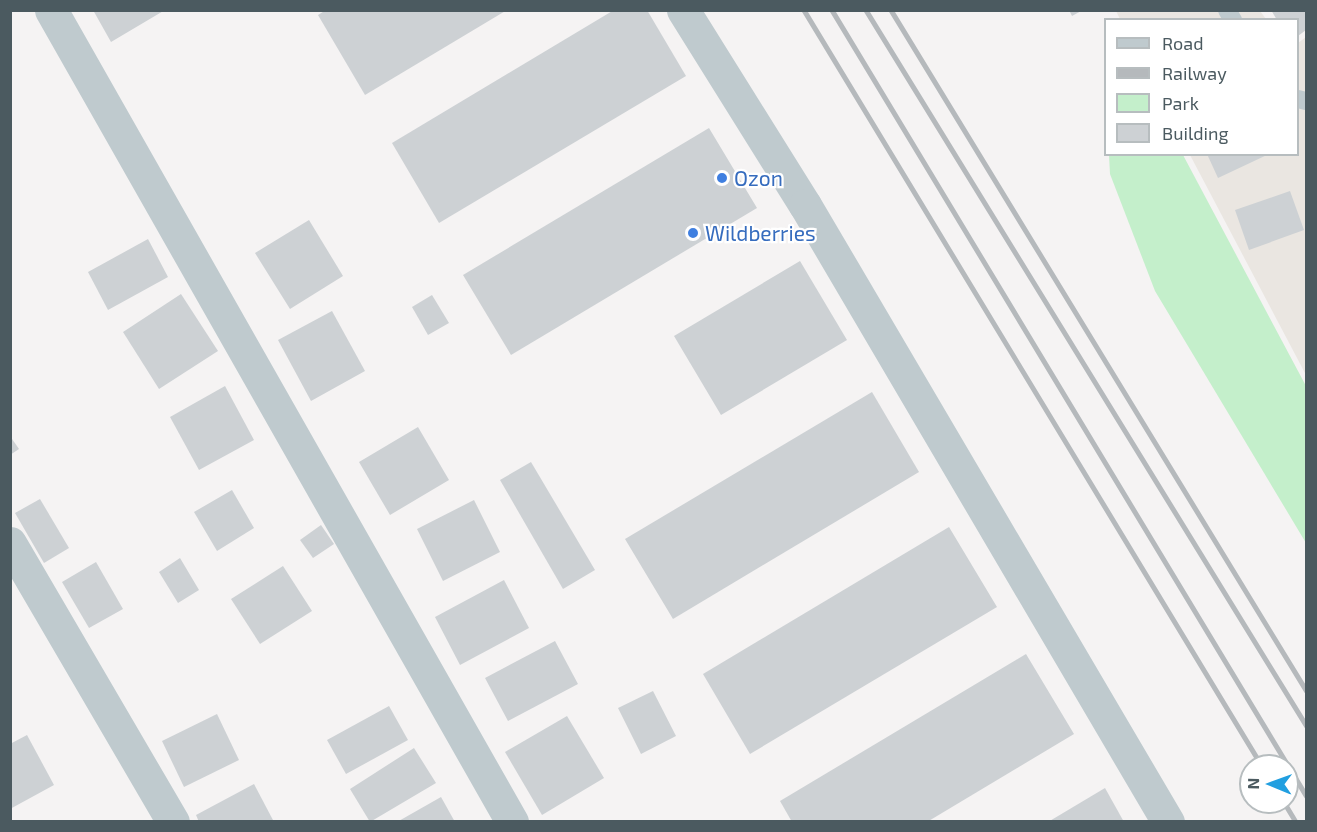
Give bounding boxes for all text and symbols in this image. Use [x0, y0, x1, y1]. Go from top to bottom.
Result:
legend [1104, 18, 1299, 156]
text: Road [1162, 32, 1203, 54]
text: Railway [1162, 62, 1227, 84]
text: Park [1162, 92, 1199, 114]
text: Building [1162, 122, 1229, 144]
place label: Ozon [734, 165, 783, 191]
marker: Ozon [715, 171, 729, 185]
place label: Wildberries [705, 220, 816, 246]
marker: Wildberries [686, 226, 700, 240]
north arrow [1239, 754, 1299, 814]
text: N [1243, 778, 1262, 790]

